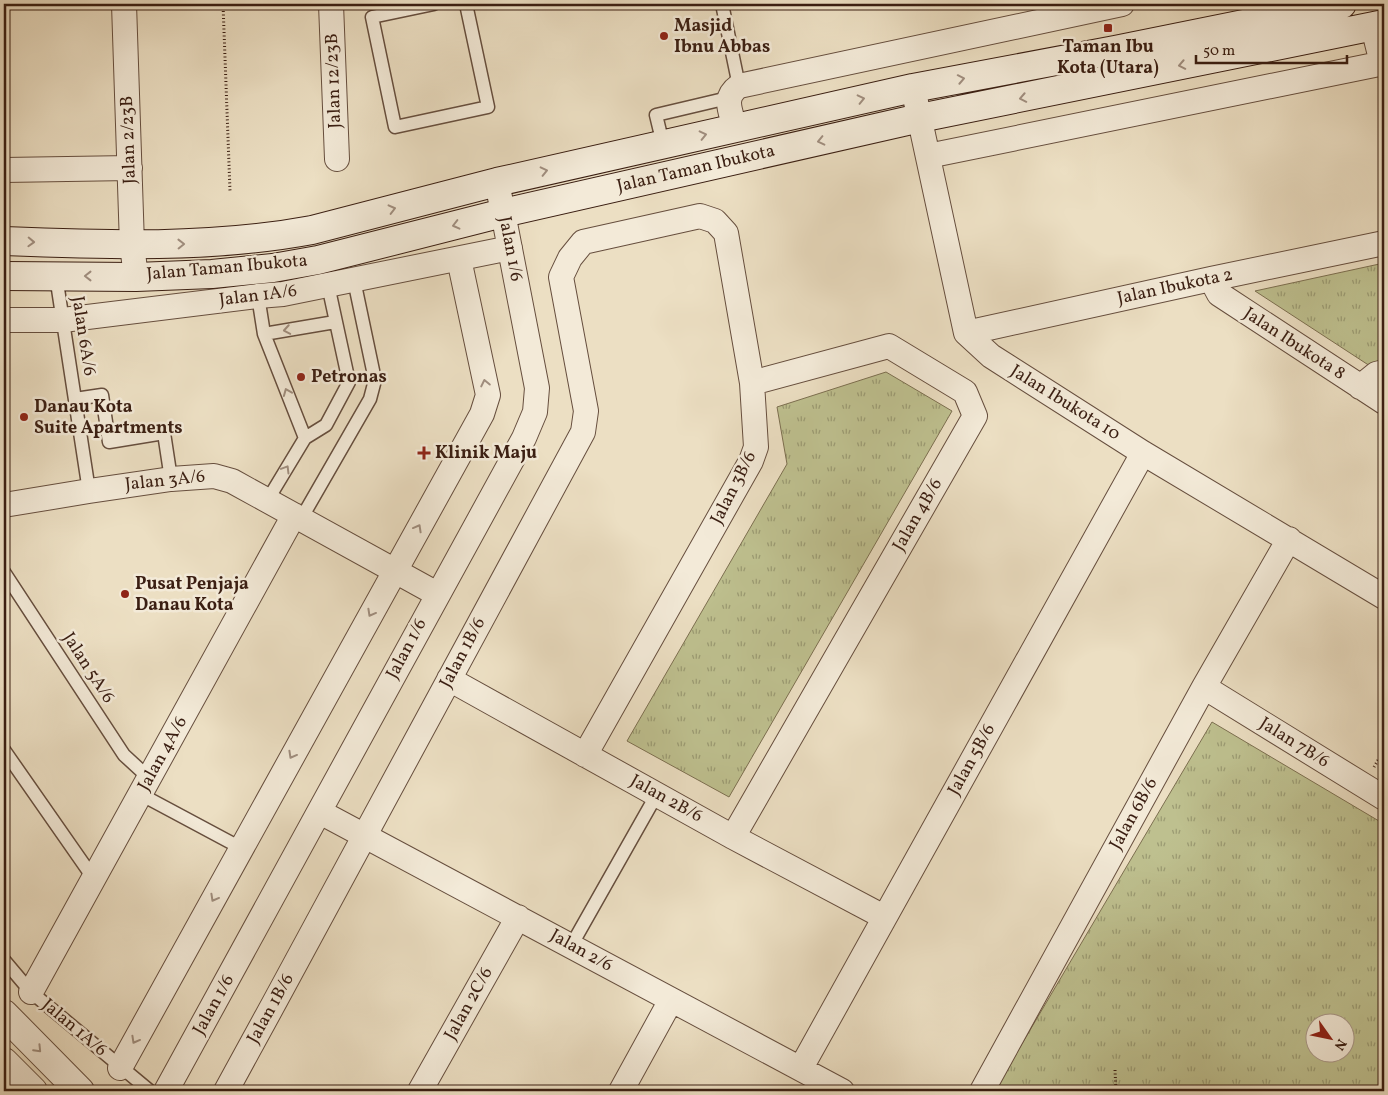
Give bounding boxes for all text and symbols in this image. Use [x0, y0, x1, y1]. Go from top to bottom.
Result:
place label: Masjid Ibnu Abbas [674, 14, 770, 60]
marker: Taman Ibu Kota (Utara) [1102, 22, 1114, 34]
marker: Masjid Ibnu Abbas [658, 30, 670, 42]
scale bar [1196, 32, 1347, 64]
street label: Jalan 12/23B [320, 33, 348, 129]
place label: Taman Ibu Kota (Utara) [1057, 35, 1159, 81]
text: 50 m [1203, 41, 1235, 62]
one-way arrow [1178, 60, 1187, 70]
one-way arrow [956, 74, 965, 84]
one-way arrow [1018, 92, 1027, 102]
one-way arrow [857, 94, 866, 105]
street label: Jalan 2/23B [115, 95, 143, 185]
one-way arrow [698, 130, 707, 141]
one-way arrow [816, 135, 825, 146]
street label: Jalan Taman Ibukota [615, 139, 778, 199]
one-way arrow [540, 166, 549, 177]
one-way arrow [388, 204, 397, 215]
street label: Jalan 1/6 [491, 214, 529, 284]
one-way arrow [451, 219, 460, 230]
one-way arrow [28, 237, 35, 247]
one-way arrow [178, 239, 185, 249]
street label: Jalan Taman Ibukota [145, 249, 309, 287]
street label: Jalan Ibukota 2 [1115, 263, 1235, 311]
one-way arrow [83, 271, 91, 281]
street label: Jalan 1A/6 [218, 279, 298, 313]
street label: Jalan 6A/6 [64, 294, 102, 378]
street label: Jalan Ibukota 8 [1238, 302, 1350, 386]
one-way arrow [283, 325, 292, 335]
street label: Jalan Ibukota 10 [1005, 359, 1125, 447]
place label: Petronas [311, 365, 387, 390]
marker: Petronas [295, 371, 307, 383]
one-way arrow [480, 379, 491, 388]
one-way arrow [283, 388, 293, 397]
place label: Danau Kota Suite Apartments [34, 395, 183, 441]
marker: Danau Kota Suite Apartments [18, 411, 30, 423]
place label: Klinik Maju [435, 441, 537, 466]
marker: Klinik Maju [417, 446, 431, 460]
street label: Jalan 3B/6 [705, 447, 763, 529]
street label: Jalan 3A/6 [124, 464, 206, 498]
one-way arrow [280, 466, 290, 475]
street label: Jalan 4B/6 [887, 474, 949, 556]
one-way arrow [412, 524, 422, 533]
place label: Pusat Penjaja Danau Kota [135, 572, 249, 618]
marker: Pusat Penjaja Danau Kota [119, 588, 131, 600]
one-way arrow [367, 608, 377, 617]
street label: Jalan 1B/6 [434, 613, 492, 693]
street label: Jalan 1/6 [381, 614, 433, 684]
street label: Jalan 5A/6 [56, 628, 120, 708]
street label: Jalan 4A/6 [132, 712, 194, 796]
street label: Jalan 7B/6 [1254, 712, 1334, 774]
street label: Jalan 5B/6 [942, 720, 1002, 800]
one-way arrow [288, 750, 298, 759]
street label: Jalan 2B/6 [625, 769, 707, 829]
street label: Jalan 6B/6 [1104, 773, 1164, 855]
one-way arrow [210, 892, 220, 901]
street label: Jalan 2/6 [545, 923, 617, 979]
street label: Jalan 2C/6 [439, 963, 499, 1045]
street label: Jalan 1B/6 [241, 969, 301, 1049]
street label: Jalan 1/6 [187, 970, 241, 1040]
street label: Jalan 1A/6 [36, 993, 112, 1063]
north arrow [1306, 1012, 1356, 1062]
one-way arrow [132, 1034, 142, 1043]
text: N [1329, 1035, 1350, 1054]
one-way arrow [32, 1043, 41, 1052]

